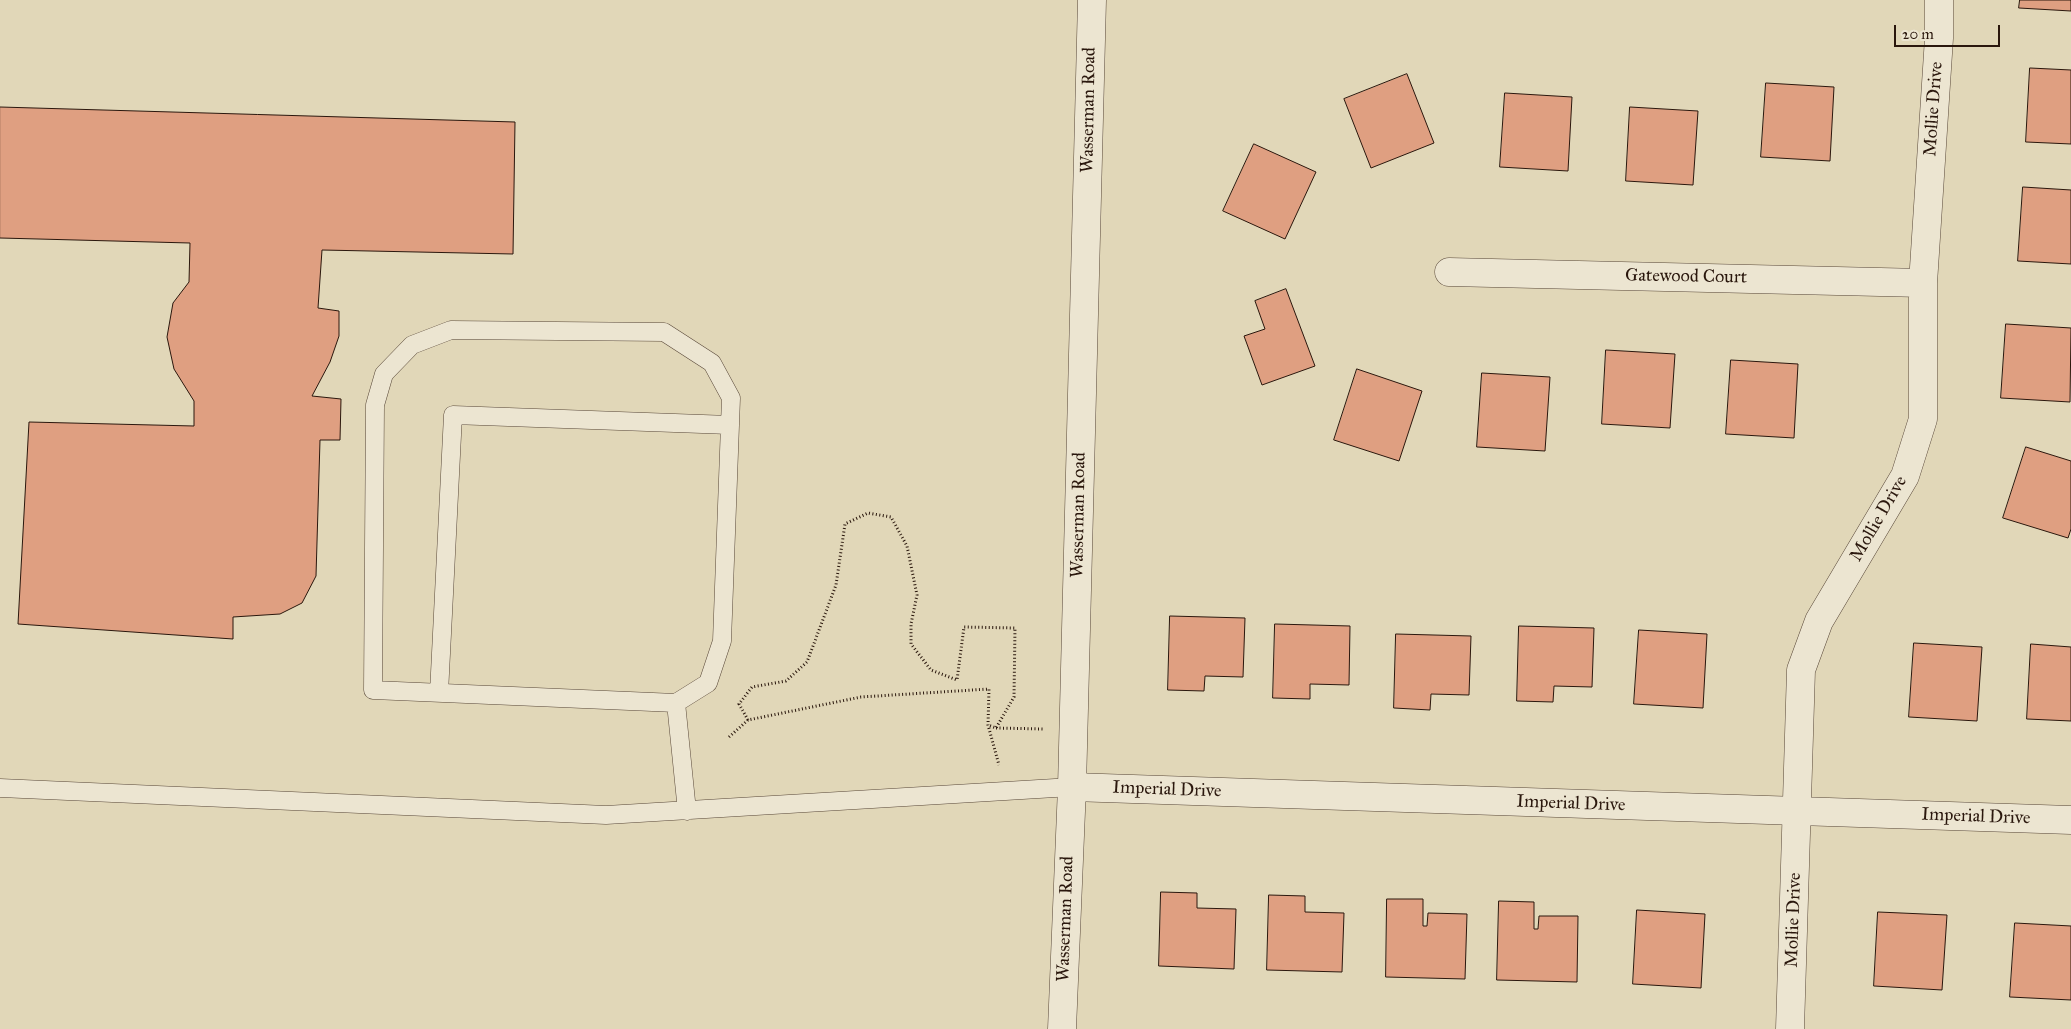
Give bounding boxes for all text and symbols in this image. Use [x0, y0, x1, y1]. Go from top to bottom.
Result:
scale bar [1896, 15, 2002, 47]
text: 20 m [1902, 25, 1934, 43]
street label: Wasserman Road [1077, 47, 1101, 173]
street label: Mollie Drive [1920, 61, 1948, 157]
street label: Gatewood Court [1625, 265, 1747, 289]
street label: Wasserman Road [1067, 452, 1091, 578]
street label: Mollie Drive [1846, 472, 1912, 566]
street label: Imperial Drive [1112, 777, 1222, 803]
street label: Imperial Drive [1516, 791, 1626, 817]
street label: Imperial Drive [1921, 804, 2031, 830]
street label: Wasserman Road [1053, 856, 1079, 982]
street label: Mollie Drive [1782, 872, 1806, 968]

